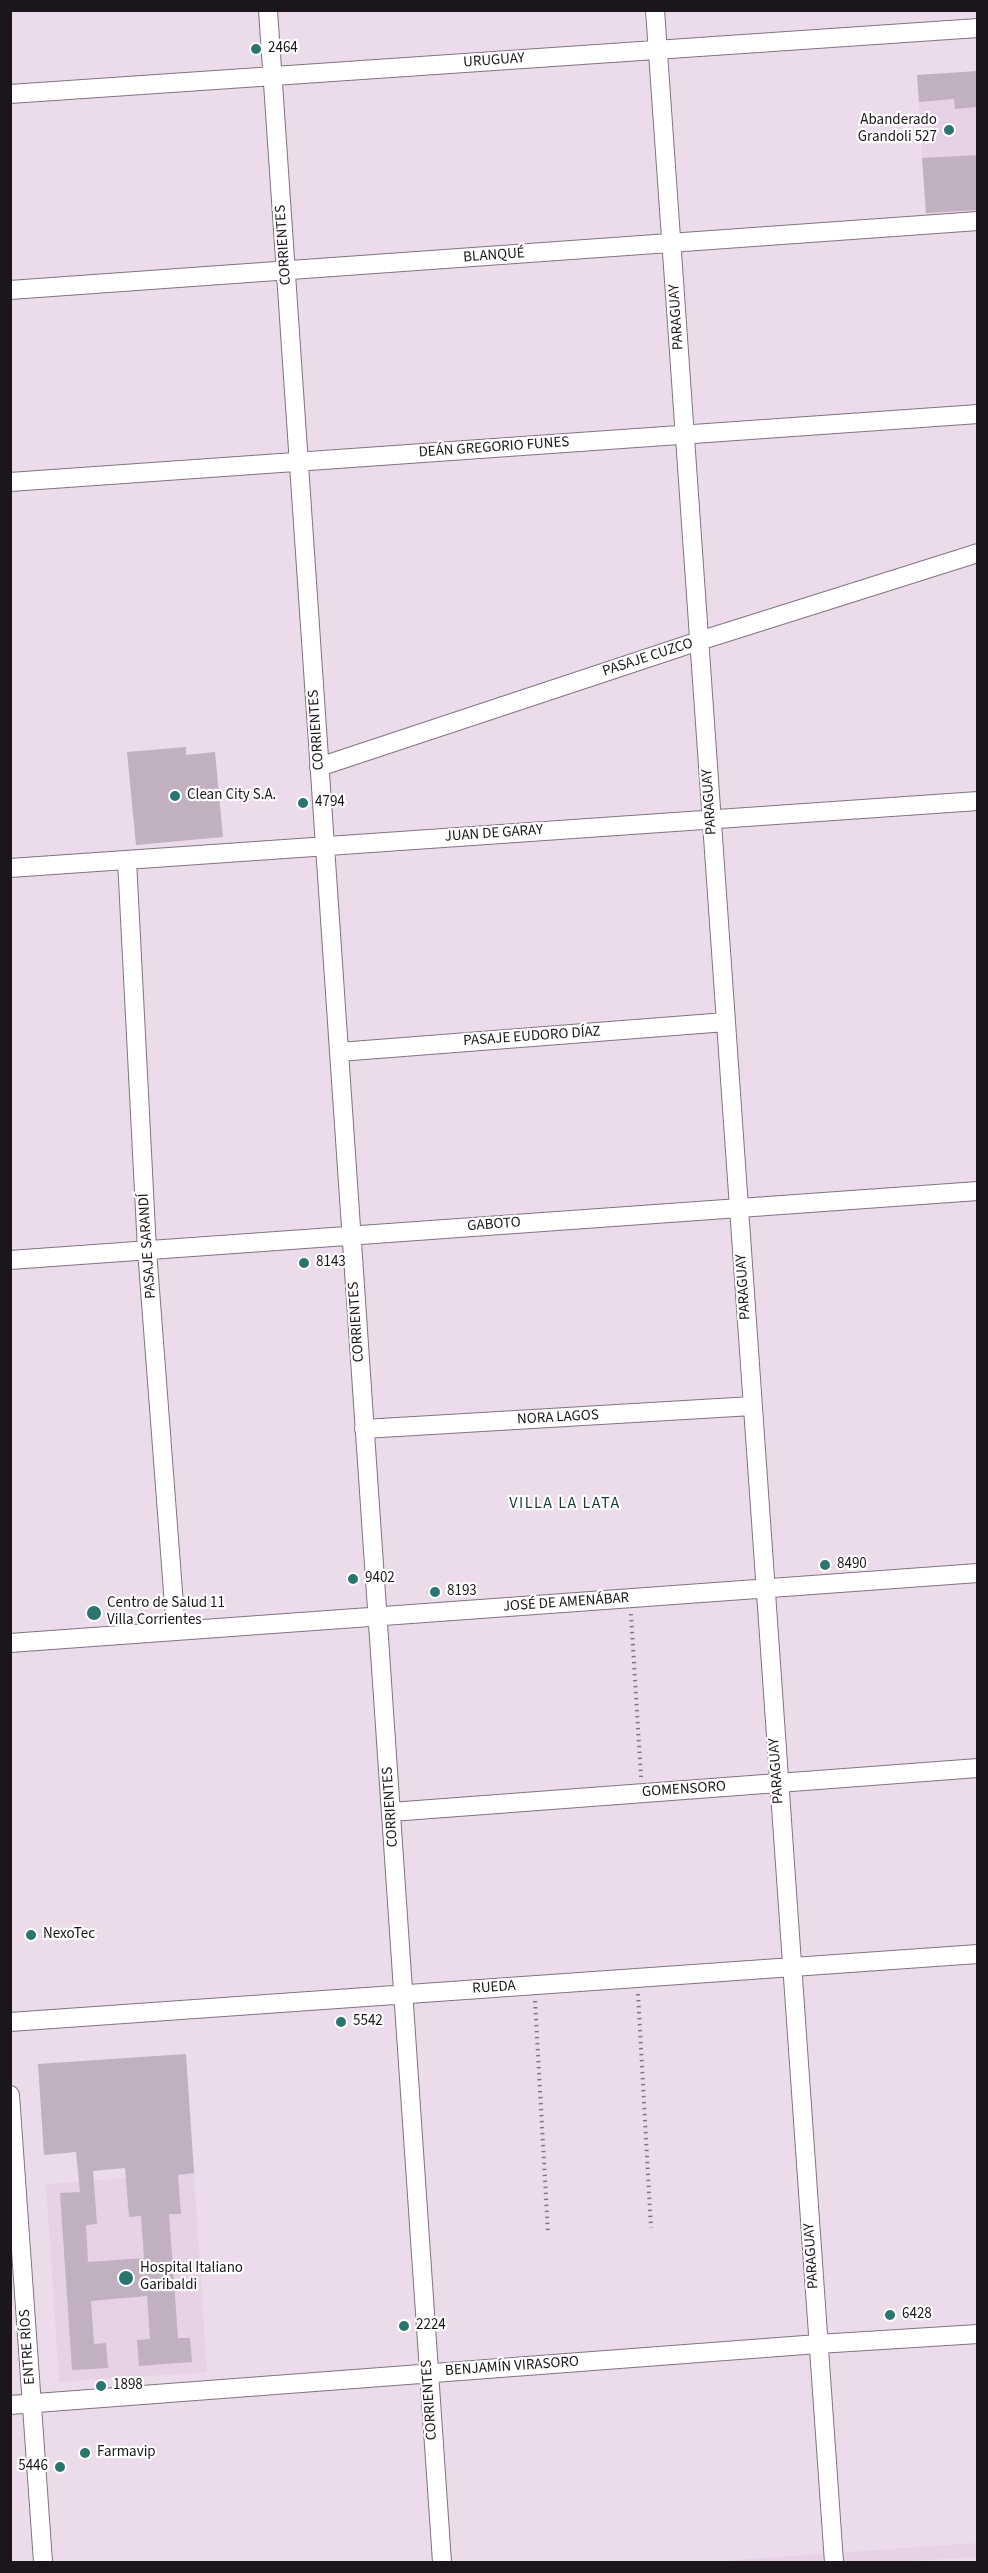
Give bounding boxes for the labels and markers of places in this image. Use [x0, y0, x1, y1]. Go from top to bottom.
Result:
place label: 2464 [268, 40, 298, 58]
marker: 2464 [249, 42, 263, 56]
place label: Abanderado Grandoli 527 [858, 112, 937, 147]
marker: Abanderado Grandoli 527 [942, 123, 956, 137]
place label: Clean City S.A. [187, 787, 276, 805]
marker: Clean City S.A. [168, 789, 182, 803]
place label: 4794 [315, 794, 345, 812]
marker: 4794 [296, 796, 310, 810]
place label: 8143 [316, 1254, 346, 1272]
marker: 8143 [297, 1256, 311, 1270]
place label: 8490 [837, 1556, 867, 1574]
marker: 8490 [818, 1558, 832, 1572]
place label: 9402 [365, 1570, 395, 1588]
marker: 9402 [346, 1572, 360, 1586]
place label: 8193 [447, 1583, 477, 1601]
marker: 8193 [428, 1585, 442, 1599]
place label: Centro de Salud 11 Villa Corrientes [107, 1595, 225, 1630]
marker: Centro de Salud 11 Villa Corrientes [85, 1604, 103, 1622]
place label: NexoTec [43, 1926, 95, 1944]
marker: NexoTec [24, 1928, 38, 1942]
place label: 5542 [353, 2013, 383, 2031]
marker: 5542 [334, 2015, 348, 2029]
place label: Hospital Italiano Garibaldi [140, 2260, 243, 2295]
marker: Hospital Italiano Garibaldi [117, 2269, 135, 2287]
place label: 6428 [902, 2306, 932, 2324]
marker: 6428 [883, 2308, 897, 2322]
place label: 2224 [416, 2317, 446, 2335]
marker: 2224 [397, 2319, 411, 2333]
place label: 1898 [113, 2377, 143, 2395]
marker: 1898 [94, 2379, 108, 2393]
place label: Farmavip [97, 2444, 156, 2462]
marker: Farmavip [78, 2446, 92, 2460]
place label: 5446 [18, 2458, 48, 2476]
marker: 5446 [53, 2460, 67, 2474]

